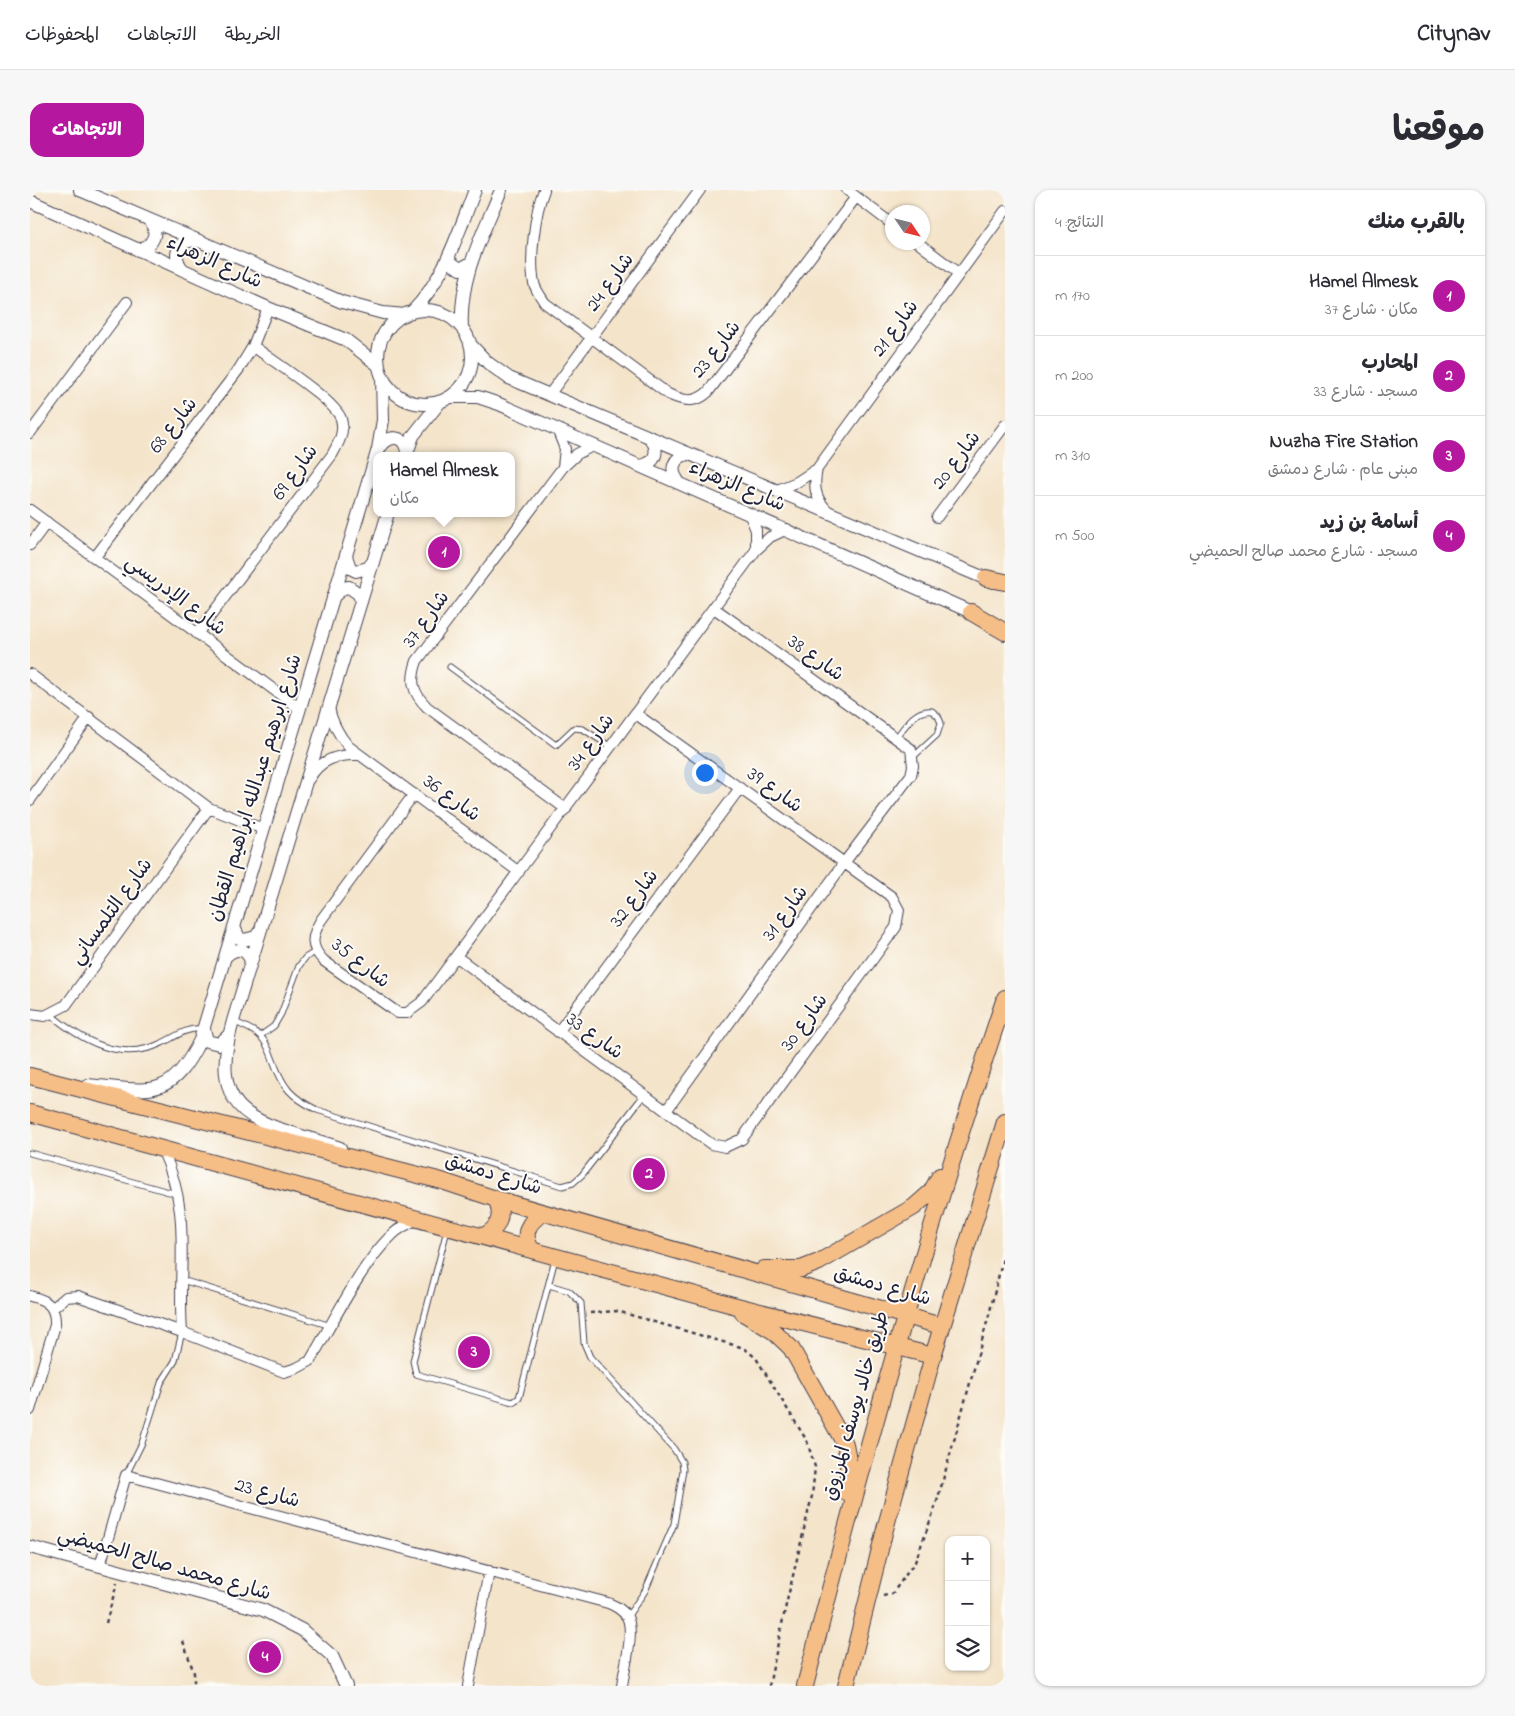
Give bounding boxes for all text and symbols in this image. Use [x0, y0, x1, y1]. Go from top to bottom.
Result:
text: Citynav [1417, 17, 1490, 52]
text: المحفوظات [25, 23, 99, 49]
text: الاتجاهات [127, 23, 197, 49]
text: الخريطة [225, 23, 281, 49]
button: الاتجاهات [30, 103, 144, 157]
text: موقعنا [1392, 106, 1485, 157]
north arrow [885, 205, 930, 250]
text: بالقرب منك [1368, 208, 1465, 238]
text: النتائج: 4 [1055, 211, 1104, 235]
street label: شارع الزهراء [161, 229, 267, 297]
street label: شارع 24 [580, 248, 642, 318]
text: Hamel Almesk [1309, 269, 1418, 296]
text: 170 m [1055, 284, 1090, 308]
text: 1 [1446, 284, 1452, 308]
street label: شارع 21 [865, 294, 927, 364]
text: مكان · شارع 37 [1325, 298, 1418, 322]
street label: شارع 23 [685, 315, 749, 385]
text: المحارب [1362, 350, 1418, 377]
text: 200 m [1055, 364, 1093, 388]
text: 2 [1445, 364, 1453, 388]
text: مسجد · شارع 33 [1314, 380, 1418, 404]
street label: شارع 68 [143, 392, 205, 460]
street label: شارع 20 [925, 426, 989, 496]
text: Nuzha Fire Station [1270, 429, 1418, 456]
street label: شارع 69 [266, 439, 326, 507]
text: 310 m [1055, 444, 1090, 468]
text: 3 [1446, 444, 1452, 468]
popup [373, 452, 515, 517]
street label: شارع الزهراء [684, 454, 790, 520]
text: Hamel Almesk [390, 458, 498, 485]
text: مبنى عام · شارع دمشق [1268, 458, 1418, 482]
text: مكان [390, 487, 419, 511]
text: أسامة بن زيد [1320, 510, 1418, 537]
text: 500 m [1055, 524, 1094, 548]
text: 4 [1446, 524, 1452, 548]
pin: 1 [428, 533, 460, 571]
text: مسجد · شارع محمد صالح الحميضي [1189, 540, 1418, 564]
street label: شارع الإدريسي [118, 548, 232, 644]
street label: شارع 37 [396, 585, 458, 655]
street label: شارع 38 [781, 628, 849, 690]
street label: شارع ابرهيم عبدالله ابراهيم القطان [201, 651, 311, 925]
street label: شارع 34 [561, 708, 623, 778]
your location [692, 760, 718, 786]
street label: شارع 39 [740, 761, 808, 821]
street label: شارع 36 [416, 768, 486, 830]
street label: شارع التلمساني [63, 853, 162, 972]
street label: شارع 32 [603, 864, 667, 934]
street label: شارع 31 [756, 880, 816, 948]
street label: شارع 35 [324, 932, 396, 996]
street label: شارع 30 [774, 988, 836, 1058]
street label: شارع 33 [559, 1006, 629, 1068]
street label: شارع دمشق [441, 1147, 545, 1203]
pin: 2 [633, 1155, 665, 1193]
street label: شارع دمشق [830, 1259, 934, 1315]
street label: طريق خالد يوسف المرزوق [816, 1308, 898, 1504]
pin: 3 [458, 1333, 490, 1371]
street label: شارع 23 [231, 1471, 303, 1517]
street label: شارع محمد صالح الحميضي [54, 1521, 274, 1610]
map controls [945, 1536, 990, 1671]
button: + [945, 1536, 990, 1581]
button: − [945, 1581, 990, 1626]
button: layers [945, 1626, 990, 1671]
pin: 4 [249, 1638, 281, 1676]

